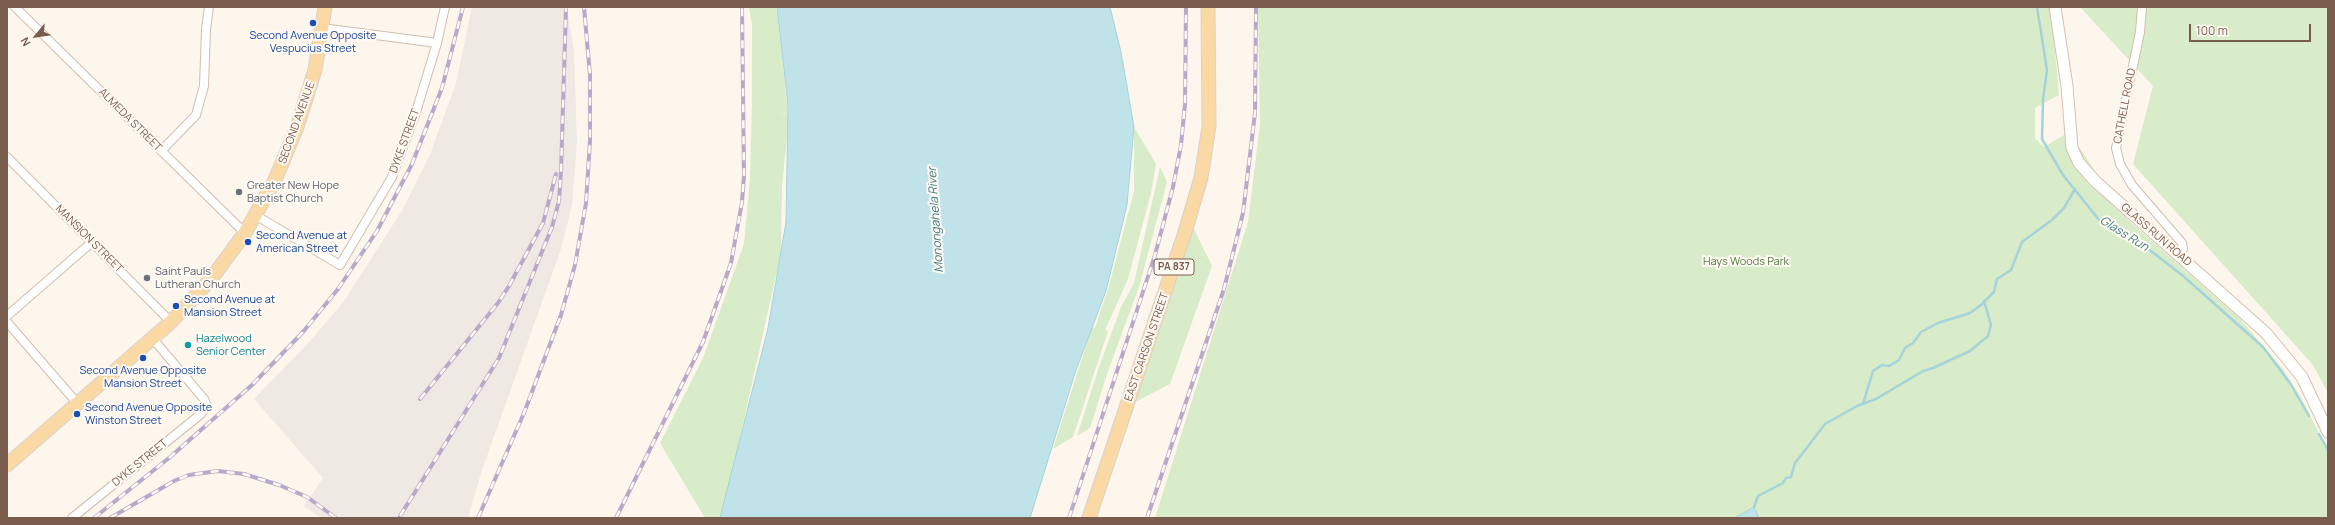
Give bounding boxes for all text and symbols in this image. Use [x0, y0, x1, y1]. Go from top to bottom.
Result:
north arrow [16, 16, 56, 56]
scale bar [2191, 16, 2313, 42]
marker: Second Avenue Opposite Vespucius Street [308, 18, 318, 28]
text: 100 m [2196, 22, 2228, 39]
place label: Second Avenue Opposite Vespucius Street [249, 29, 377, 55]
text: N [17, 35, 34, 49]
street label: CATHELL ROAD [2111, 67, 2139, 145]
street label: SECOND AVENUE [276, 80, 318, 166]
street label: ALMEDA STREET [96, 86, 164, 154]
street label: DYKE STREET [387, 107, 423, 175]
water label: Monongahela River [925, 167, 947, 273]
place label: Greater New Hope Baptist Church [247, 179, 339, 205]
marker: Greater New Hope Baptist Church [234, 187, 244, 197]
street label: GLASS RUN ROAD [2118, 201, 2194, 269]
street label: MANSION STREET [52, 202, 126, 276]
water label: Glass Run [2097, 213, 2151, 255]
place label: Second Avenue at American Street [256, 229, 347, 255]
marker: Second Avenue at American Street [243, 237, 253, 247]
park label: Hays Woods Park [1703, 255, 1789, 269]
road number: PA 837 [1154, 259, 1194, 275]
place label: Saint Pauls Lutheran Church [155, 265, 241, 291]
marker: Saint Pauls Lutheran Church [142, 273, 152, 283]
street label: EAST CARSON STREET [1122, 291, 1172, 403]
place label: Second Avenue at Mansion Street [184, 293, 275, 319]
marker: Second Avenue at Mansion Street [171, 301, 181, 311]
place label: Hazelwood Senior Center [196, 332, 266, 358]
marker: Hazelwood Senior Center [183, 340, 193, 350]
marker: Second Avenue Opposite Mansion Street [138, 353, 148, 363]
place label: Second Avenue Opposite Mansion Street [79, 364, 207, 390]
place label: Second Avenue Opposite Winston Street [85, 401, 212, 427]
marker: Second Avenue Opposite Winston Street [72, 409, 82, 419]
street label: DYKE STREET [110, 437, 170, 489]

